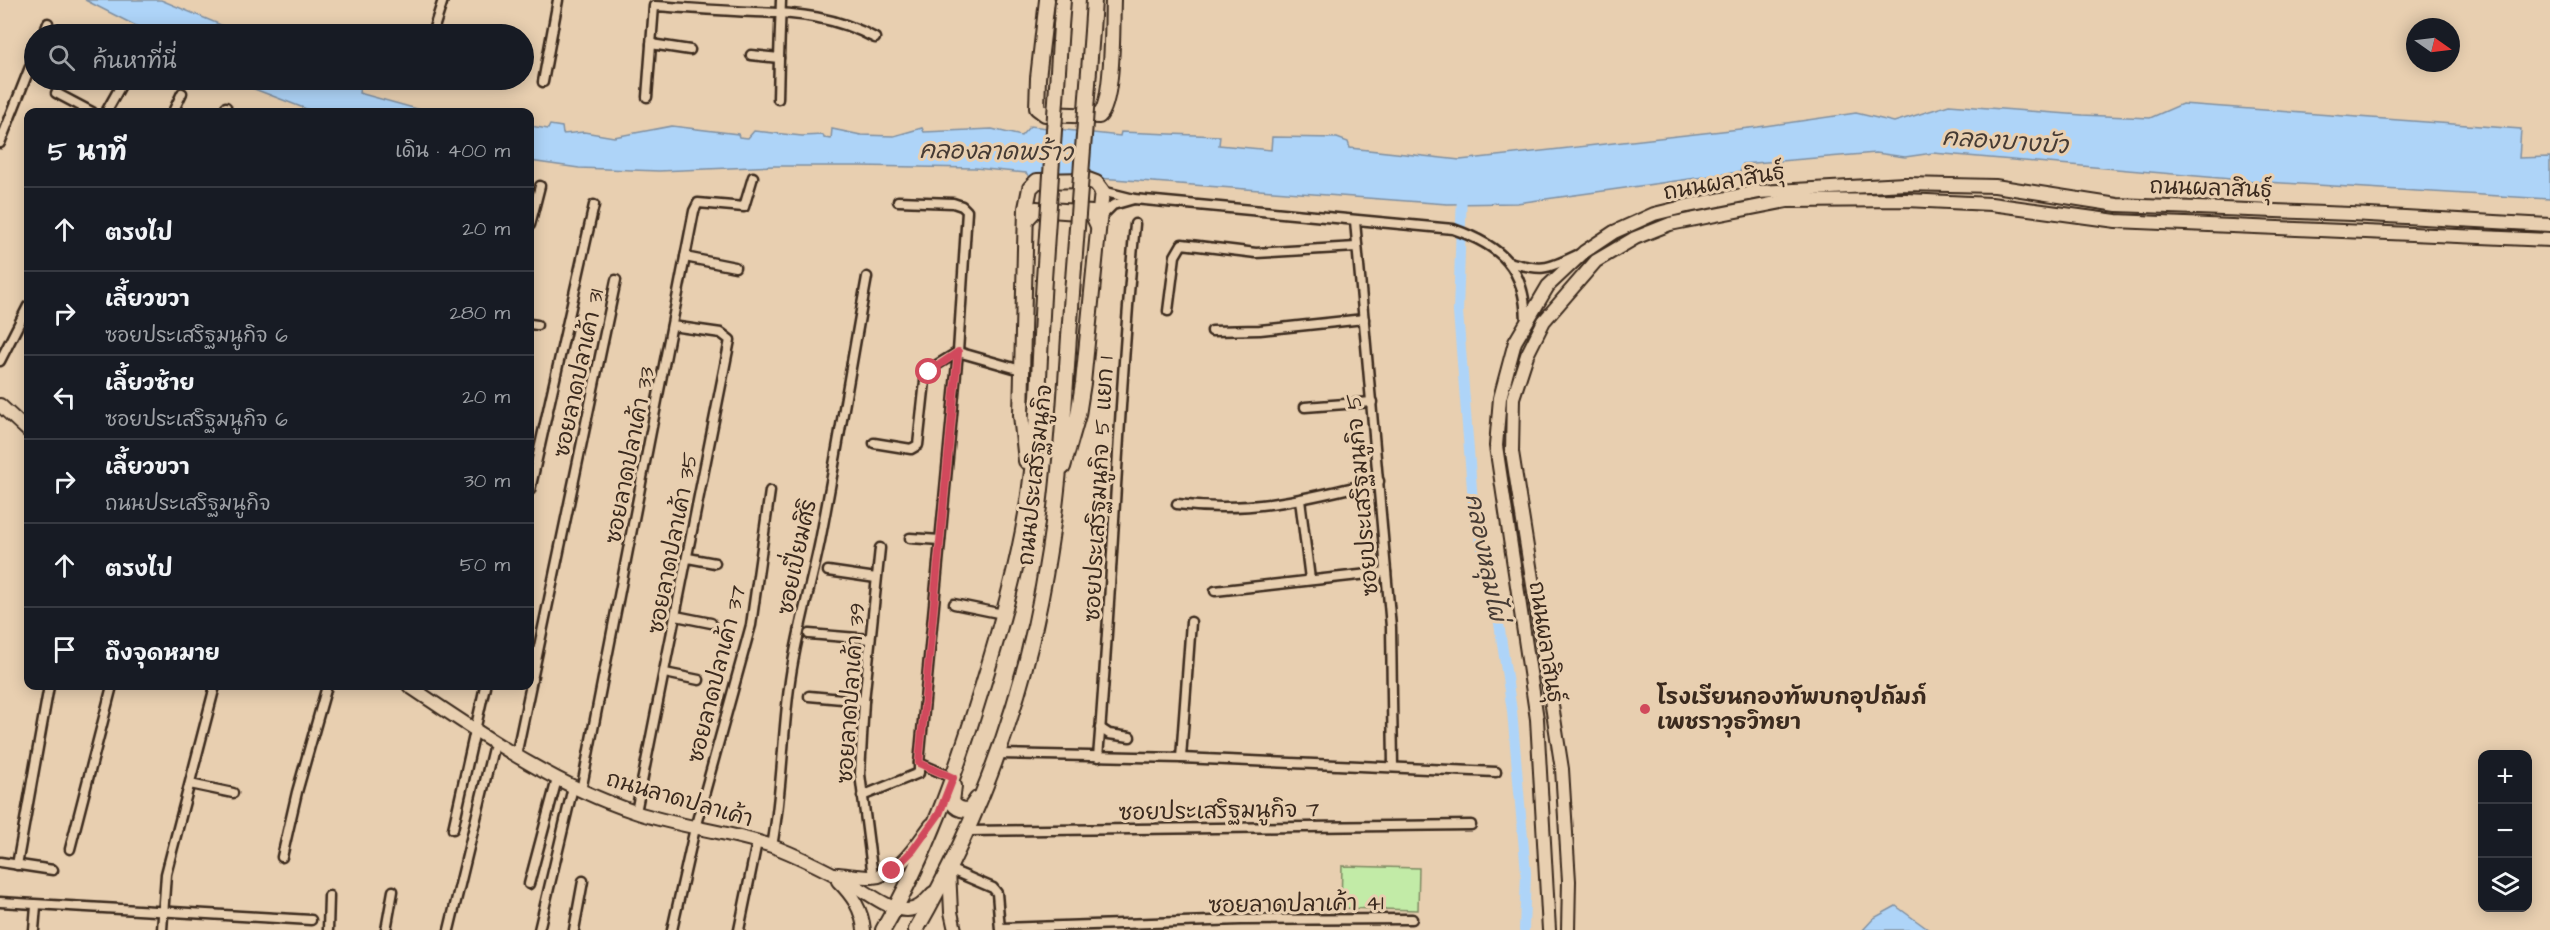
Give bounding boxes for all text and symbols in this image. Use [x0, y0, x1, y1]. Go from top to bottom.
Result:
north arrow [2406, 18, 2460, 72]
search box [24, 24, 534, 90]
icon: search [45, 41, 78, 74]
text: ค้นหาที่นี่ [93, 46, 177, 77]
water label: คลองบางบัว [1941, 121, 2070, 163]
text: 5 นาที [48, 134, 127, 170]
water label: คลองลาดพร้าว [919, 134, 1075, 170]
text: เดิน · 400 m [395, 137, 510, 165]
street label: ถนนผลาสินธุ์ [1661, 157, 1788, 208]
street label: ถนนผลาสินธุ์ [2149, 171, 2273, 206]
icon: ahead [48, 213, 81, 246]
text: 20 m [462, 215, 510, 243]
text: ตรงไป [105, 218, 173, 249]
text: เลี้ยวขวา [105, 284, 189, 315]
street label: ซอยลาดปลาเค้า 31 [546, 286, 613, 460]
icon: right [48, 297, 81, 330]
text: 280 m [449, 299, 510, 327]
text: ซอยประเสริฐมนูกิจ 6 [105, 322, 288, 350]
street label: ซอยประเสริฐมนูกิจ 5 แยก 1 [1077, 355, 1122, 623]
route start [915, 358, 941, 384]
street label: ซอยลาดปลาเค้า 33 [598, 364, 663, 547]
text: เลี้ยวซ้าย [105, 368, 195, 399]
icon: left [48, 381, 81, 414]
text: 20 m [462, 383, 510, 411]
street label: ถนนประเสริฐมนูกิจ [1011, 383, 1060, 567]
street label: ซอยประเสริฐมนูกิจ 5 [1338, 392, 1387, 597]
text: ซอยประเสริฐมนูกิจ 6 [105, 406, 288, 434]
street label: ซอยลาดปลาเค้า 35 [641, 449, 706, 637]
text: เลี้ยวขวา [105, 452, 189, 483]
icon: right [48, 465, 81, 498]
text: 30 m [464, 467, 510, 495]
text: ถนนประเสริฐมนูกิจ [105, 490, 270, 518]
water label: คลองหลุมไผ่ [1456, 491, 1515, 628]
street label: ซอยเปี่ยมศิริ [764, 495, 825, 618]
icon: ahead [48, 549, 81, 582]
text: 50 m [460, 551, 510, 579]
text: ตรงไป [105, 554, 173, 585]
street label: ถนนผลาสินธุ์ [1521, 579, 1570, 706]
street label: ซอยลาดปลาเค้า 37 [680, 582, 755, 767]
street label: ซอยลาดปลาเค้า 39 [830, 602, 873, 785]
icon: arrive [48, 633, 81, 666]
text: ถึงจุดหมาย [105, 638, 220, 669]
place label: โรงเรียนกองทัพบกอุปถัมภ์ เพชราวุธวิทยา [1656, 682, 1927, 738]
marker: โรงเรียนกองทัพบกอุปถัมภ์ เพชราวุธวิทยา [1638, 702, 1652, 716]
map controls [2478, 750, 2532, 912]
button: + [2478, 750, 2532, 804]
street label: ถนนลาดปลาเค้า [603, 764, 757, 835]
street label: ซอยประเสริฐมนูกิจ 7 [1118, 794, 1320, 829]
button: − [2478, 804, 2532, 858]
route end [878, 857, 904, 883]
button: layers [2478, 858, 2532, 912]
street label: ซอยลาดปลาเค้า 41 [1208, 887, 1384, 922]

